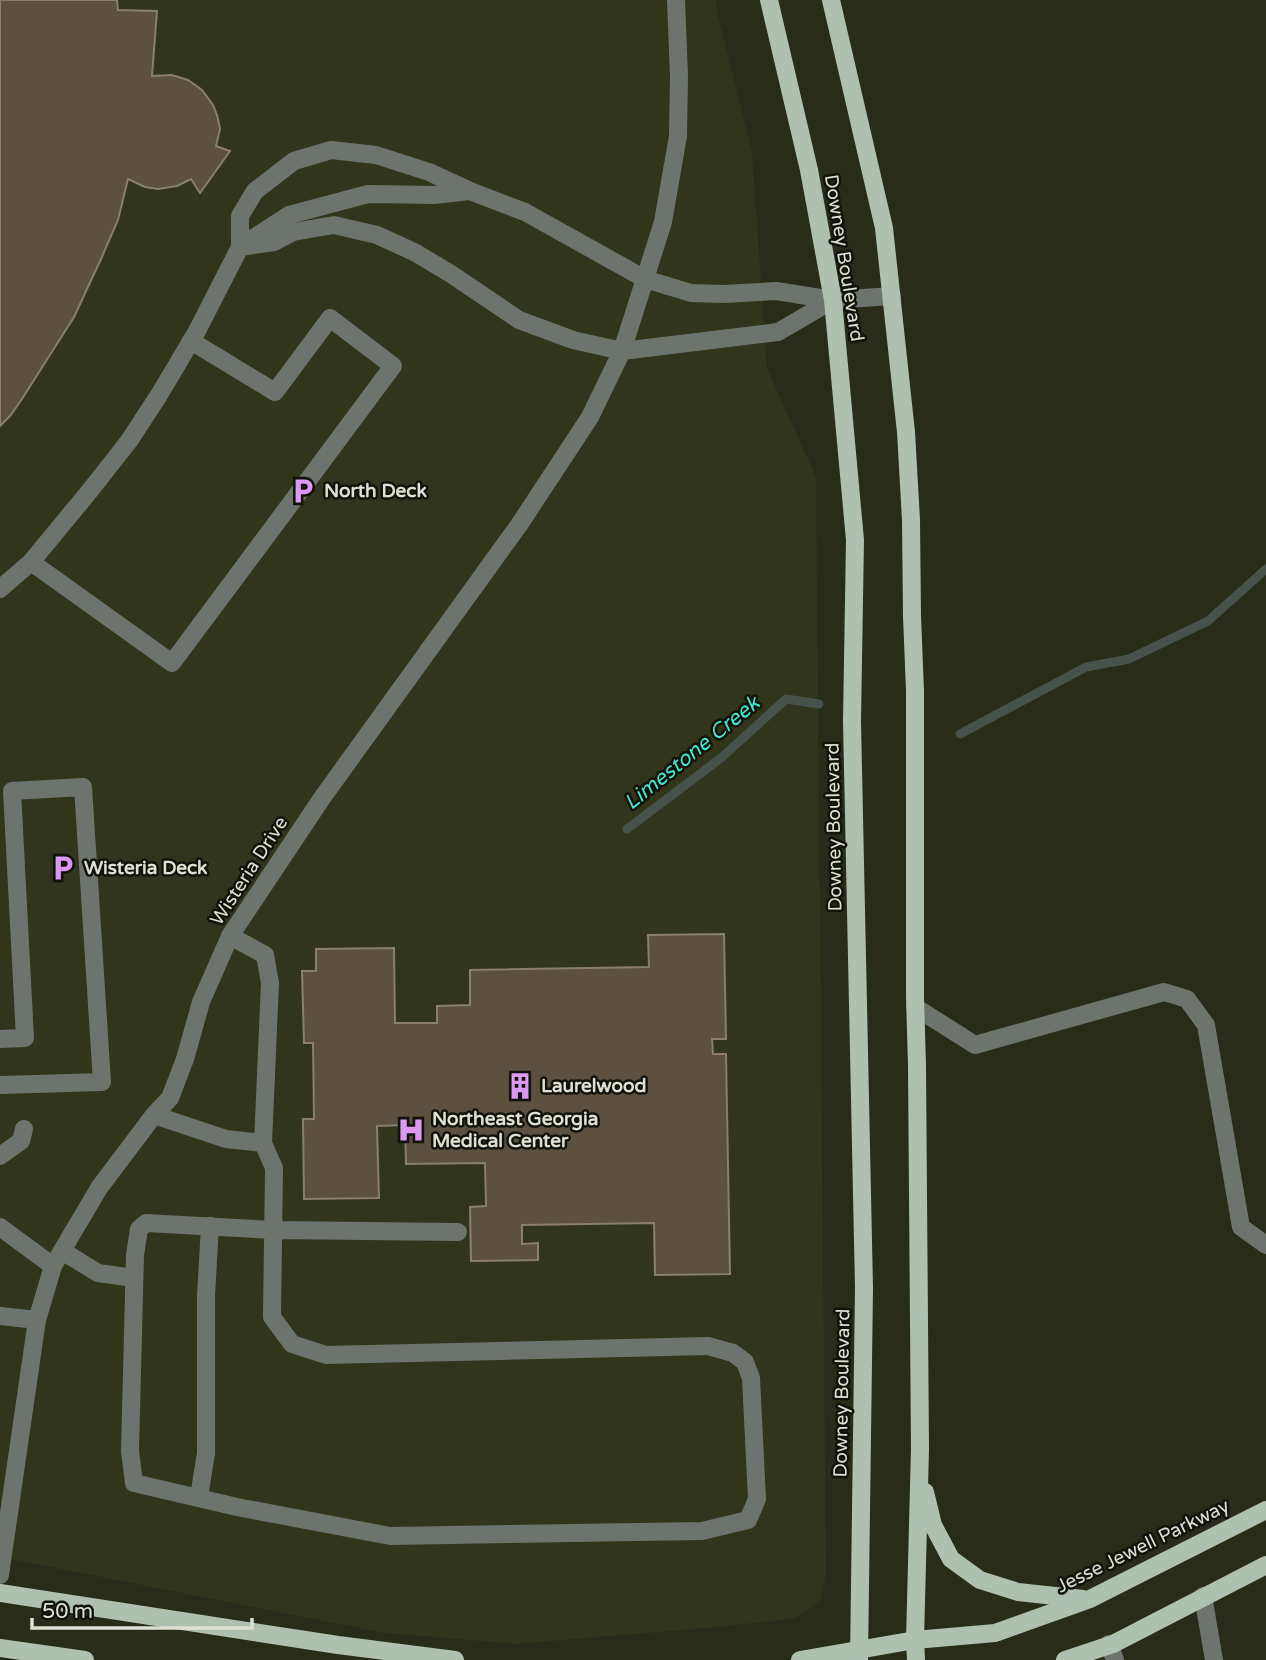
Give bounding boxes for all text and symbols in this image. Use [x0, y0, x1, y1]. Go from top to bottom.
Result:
street label: Downey Boulevard [820, 173, 868, 343]
parking icon: North Deck [288, 476, 318, 506]
place label: North Deck [324, 480, 427, 502]
water label: Limestone Creek [619, 690, 766, 815]
street label: Downey Boulevard [822, 742, 846, 912]
street label: Wisteria Drive [206, 813, 292, 929]
parking icon: Wisteria Deck [48, 853, 78, 883]
place label: Wisteria Deck [84, 857, 208, 879]
building icon: Laurelwood [505, 1071, 535, 1101]
place label: Laurelwood [541, 1075, 647, 1097]
place label: Northeast Georgia Medical Center [432, 1108, 598, 1152]
hospital icon: Northeast Georgia Medical Center [396, 1115, 426, 1145]
street label: Downey Boulevard [830, 1308, 854, 1478]
street label: Jesse Jewell Parkway [1053, 1495, 1233, 1597]
scale bar [32, 1586, 252, 1630]
text: 50 m [42, 1599, 93, 1624]

